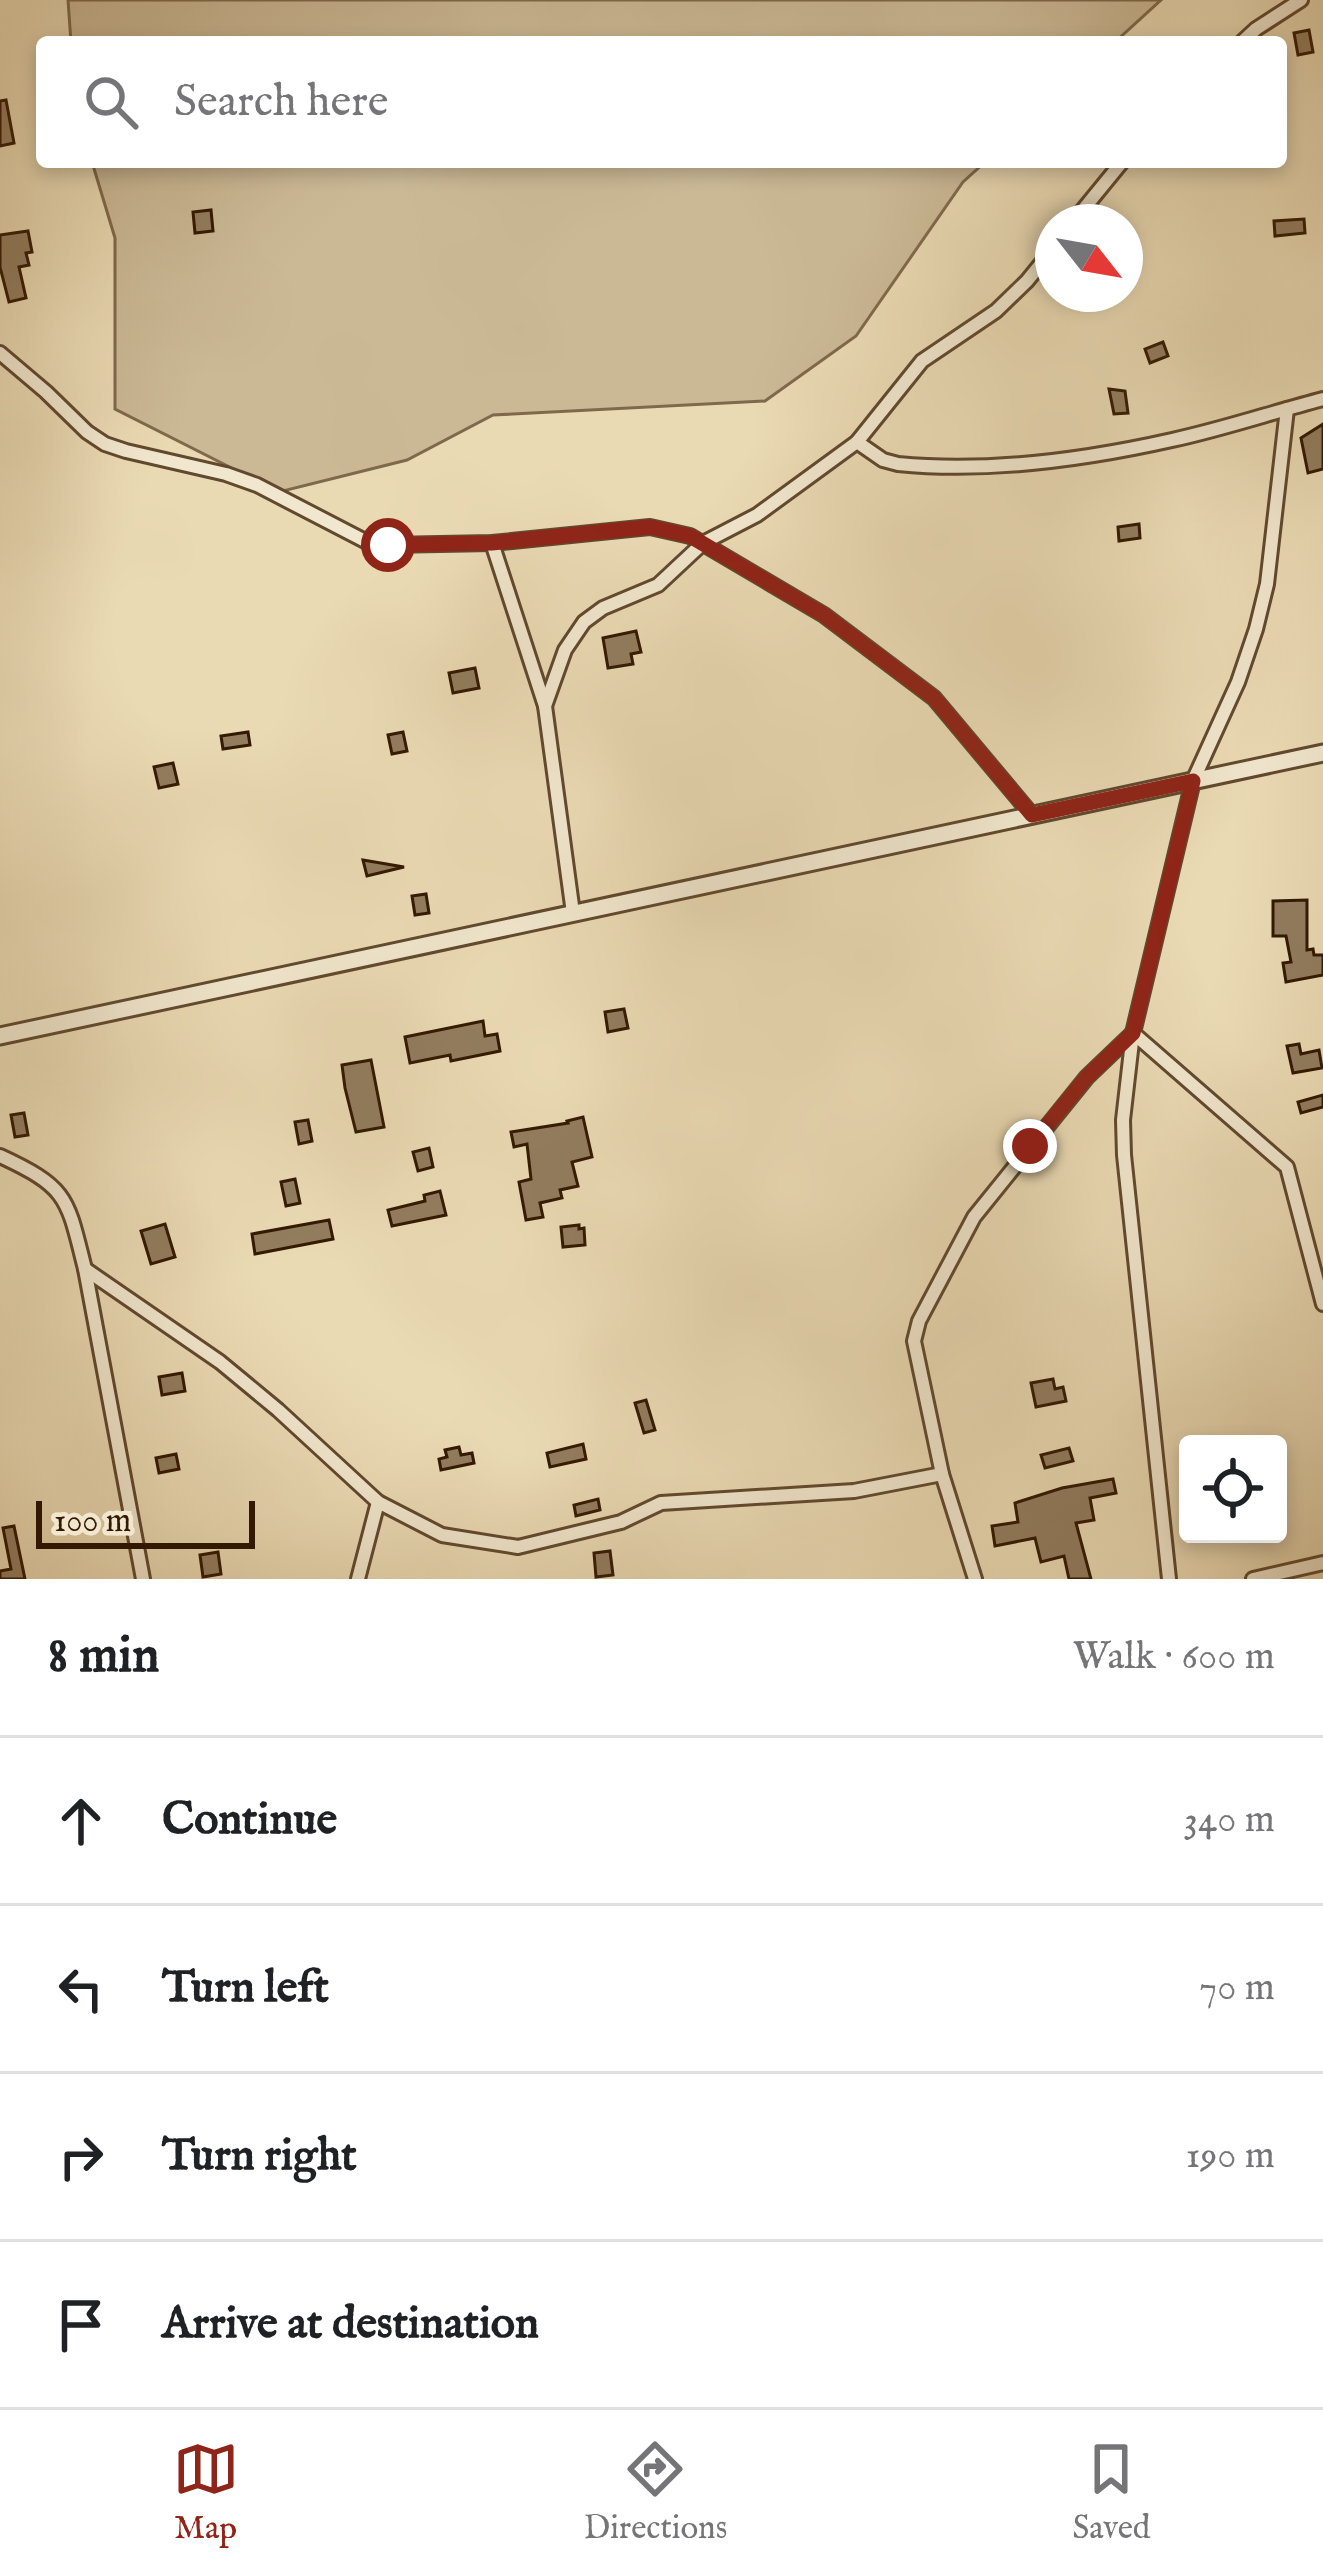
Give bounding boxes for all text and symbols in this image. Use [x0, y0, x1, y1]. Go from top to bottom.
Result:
search box [36, 36, 1287, 168]
icon: search [78, 69, 144, 135]
text: Search here [174, 74, 388, 131]
north arrow [1035, 204, 1143, 312]
route start [361, 518, 415, 572]
route end [1003, 1119, 1057, 1173]
map controls [1179, 1435, 1287, 1543]
button: locate [1179, 1435, 1287, 1543]
scale bar [36, 1495, 255, 1548]
text: 100 m [54, 1501, 131, 1543]
text: 8 min [48, 1625, 159, 1690]
text: Walk · 600 m [1073, 1633, 1275, 1682]
icon: ahead [48, 1788, 114, 1854]
text: Continue [162, 1792, 337, 1849]
text: 340 m [1184, 1796, 1275, 1845]
icon: left [48, 1956, 114, 2022]
text: Turn left [162, 1960, 329, 2017]
text: 70 m [1199, 1964, 1275, 2013]
icon: right [48, 2124, 114, 2190]
text: Turn right [162, 2128, 357, 2185]
text: 190 m [1186, 2132, 1275, 2181]
icon: arrive [48, 2292, 114, 2358]
text: Arrive at destination [162, 2296, 539, 2353]
tab: Map [173, 2436, 239, 2550]
tab: Directions [584, 2436, 727, 2550]
tab: Saved [1072, 2436, 1150, 2550]

